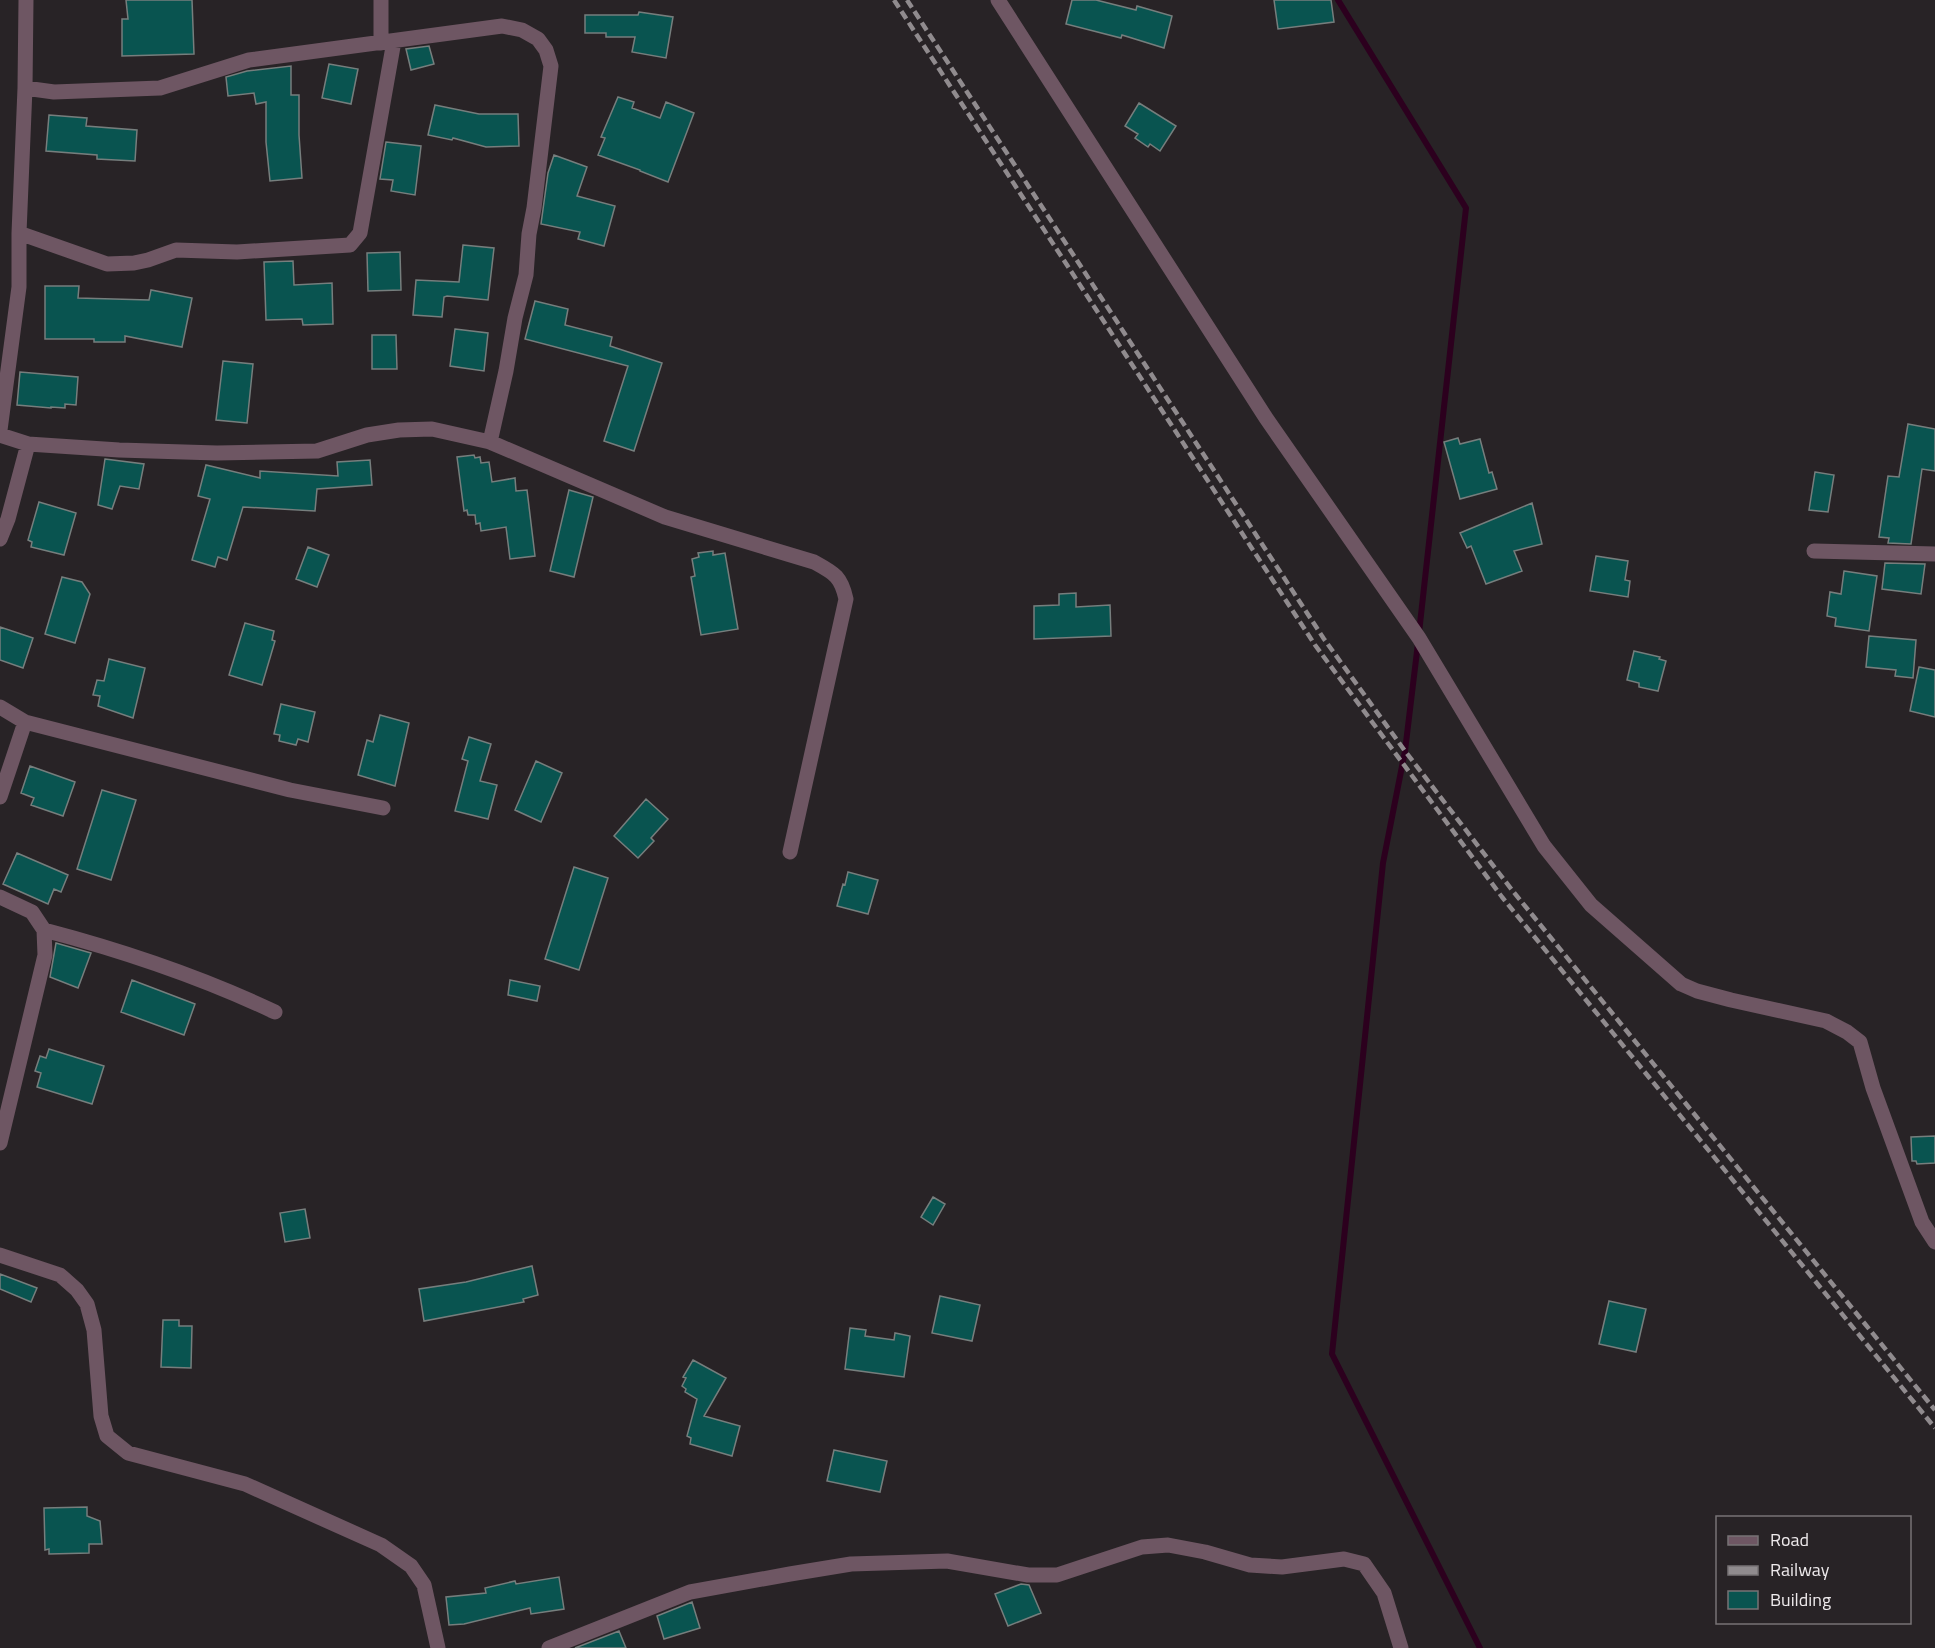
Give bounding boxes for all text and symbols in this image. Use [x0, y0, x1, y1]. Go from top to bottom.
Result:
legend [1716, 1516, 1911, 1624]
text: Road [1770, 1526, 1809, 1553]
text: Railway [1770, 1556, 1830, 1583]
text: Building [1770, 1586, 1831, 1613]

